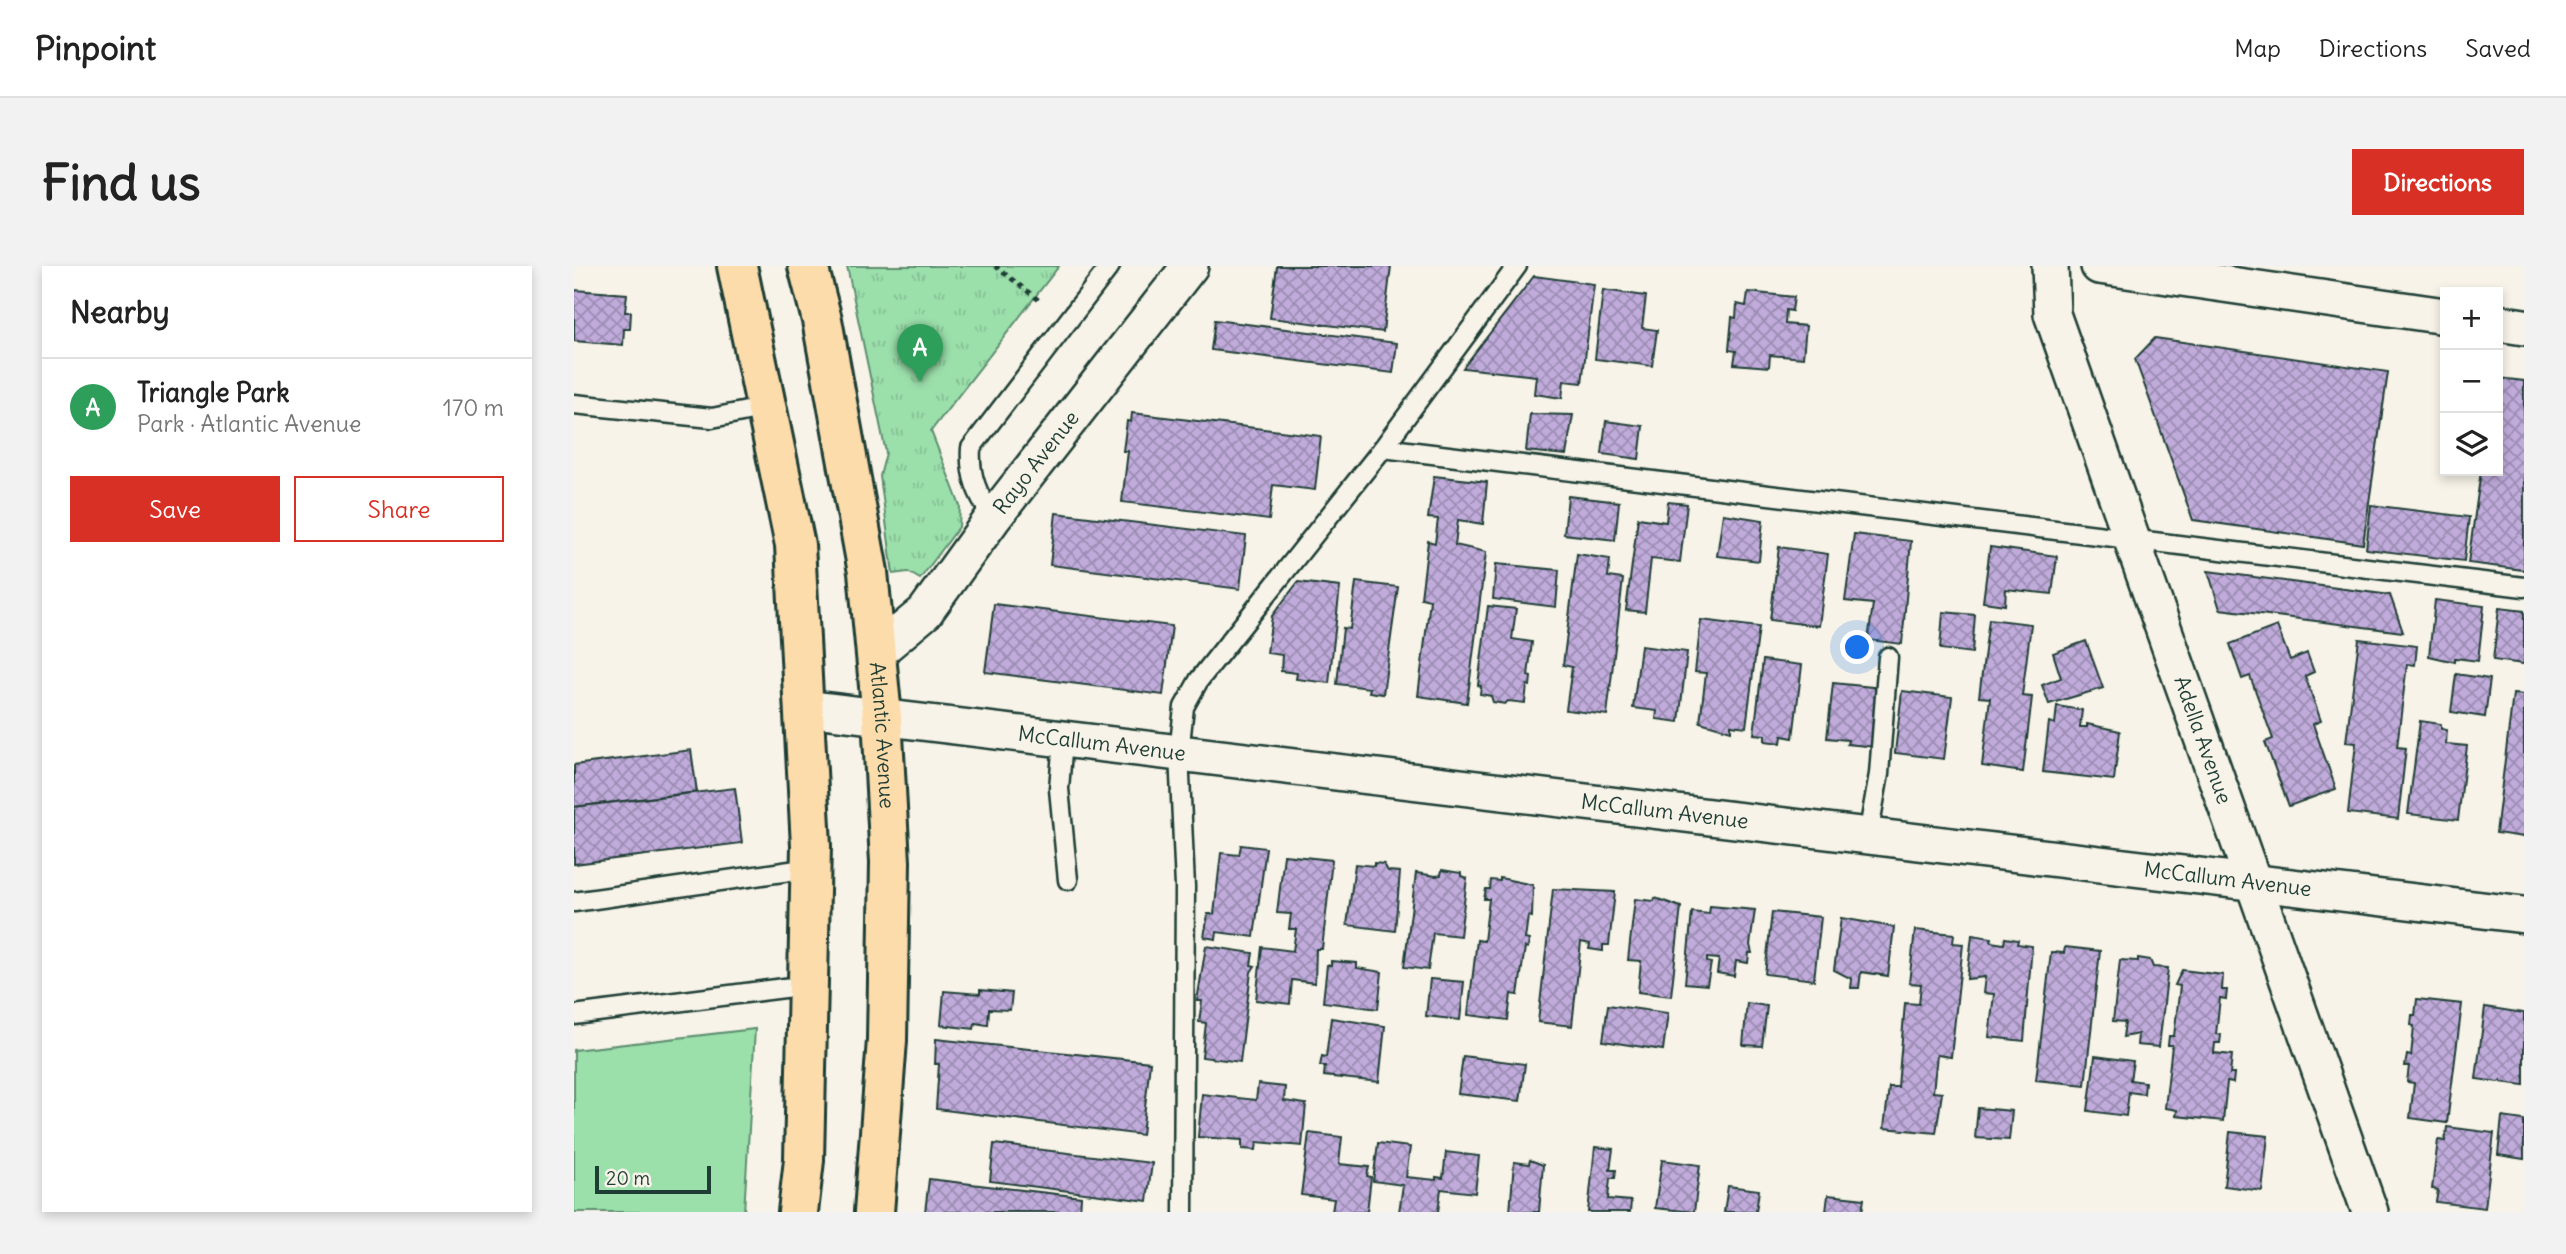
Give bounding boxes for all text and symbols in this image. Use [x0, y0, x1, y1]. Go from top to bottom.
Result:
text: Pinpoint [35, 27, 156, 69]
text: Map [2234, 33, 2281, 63]
text: Directions [2319, 33, 2427, 63]
text: Saved [2465, 33, 2531, 63]
button: Directions [2352, 149, 2524, 215]
text: Find us [42, 152, 200, 213]
map controls [2440, 287, 2503, 476]
button: + [2440, 287, 2503, 350]
text: Nearby [70, 293, 170, 331]
pin: A [897, 324, 943, 382]
button: − [2440, 350, 2503, 413]
text: Triangle Park [137, 376, 289, 409]
text: A [86, 393, 100, 422]
text: 170 m [443, 393, 504, 422]
street label: Rayo Avenue [987, 405, 1085, 520]
text: Park · Atlantic Avenue [137, 409, 361, 438]
button: layers [2440, 413, 2503, 476]
button: Save [70, 476, 280, 542]
button: Share [294, 476, 504, 542]
your location [1840, 630, 1874, 664]
street label: Atlantic Avenue [864, 661, 901, 809]
street label: Adella Avenue [2168, 672, 2238, 808]
street label: McCallum Avenue [1017, 720, 1187, 767]
street label: McCallum Avenue [1580, 788, 1750, 835]
street label: McCallum Avenue [2142, 855, 2313, 902]
scale bar [595, 1163, 710, 1195]
text: 20 m [606, 1166, 650, 1190]

